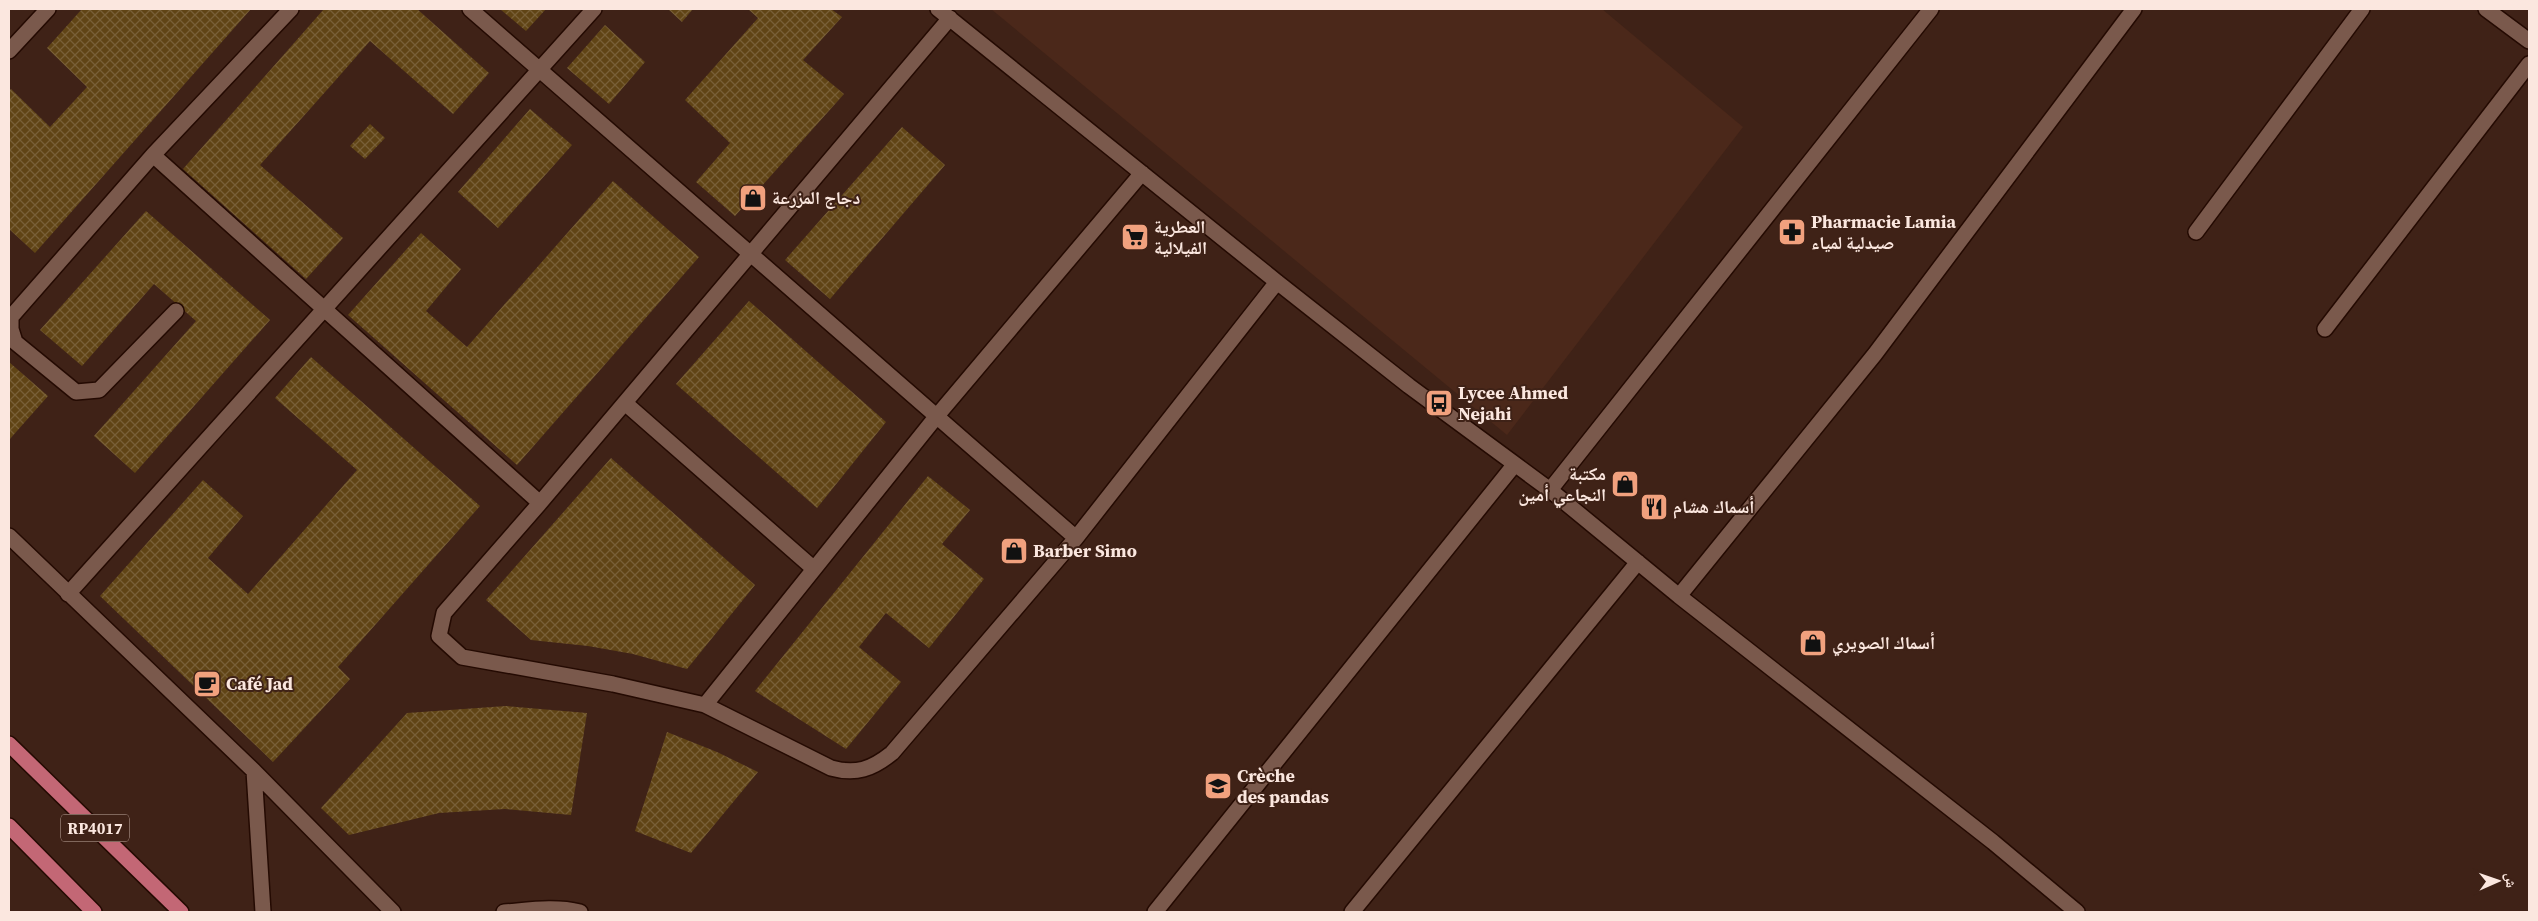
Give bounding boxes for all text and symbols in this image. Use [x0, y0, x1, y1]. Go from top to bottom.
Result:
shop icon: دجاج المزرعة [738, 183, 768, 213]
place label: دجاج المزرعة [772, 185, 861, 210]
place label: Pharmacie Lamia صيدلية لمياء [1811, 209, 1957, 255]
place label: العطرية الفيلالية [1154, 214, 1207, 260]
pharmacy icon: Pharmacie Lamia صيدلية لمياء [1777, 217, 1807, 247]
supermarket icon: العطرية الفيلالية [1120, 222, 1150, 252]
place label: Lycee Ahmed Nejahi [1458, 380, 1568, 426]
bus stop icon: Lycee Ahmed Nejahi [1424, 388, 1454, 418]
place label: مكتبة النجاعي أمين [1518, 461, 1606, 509]
shop icon: مكتبة النجاعي أمين [1610, 469, 1640, 499]
restaurant icon: أسماك هشام [1639, 492, 1669, 522]
place label: أسماك هشام [1673, 494, 1754, 519]
shop icon: Barber Simo [999, 536, 1029, 566]
place label: Barber Simo [1033, 538, 1137, 563]
shop icon: أسماك الصويري [1798, 628, 1828, 658]
place label: أسماك الصويري [1832, 630, 1935, 657]
cafe icon: Café Jad [192, 669, 222, 699]
place label: Café Jad [226, 671, 293, 696]
place label: Crèche des pandas [1237, 763, 1329, 809]
school or university icon: Crèche des pandas [1203, 771, 1233, 801]
road number: RP4017 [61, 814, 129, 841]
north arrow [2473, 856, 2523, 906]
text: ش [2501, 873, 2521, 888]

